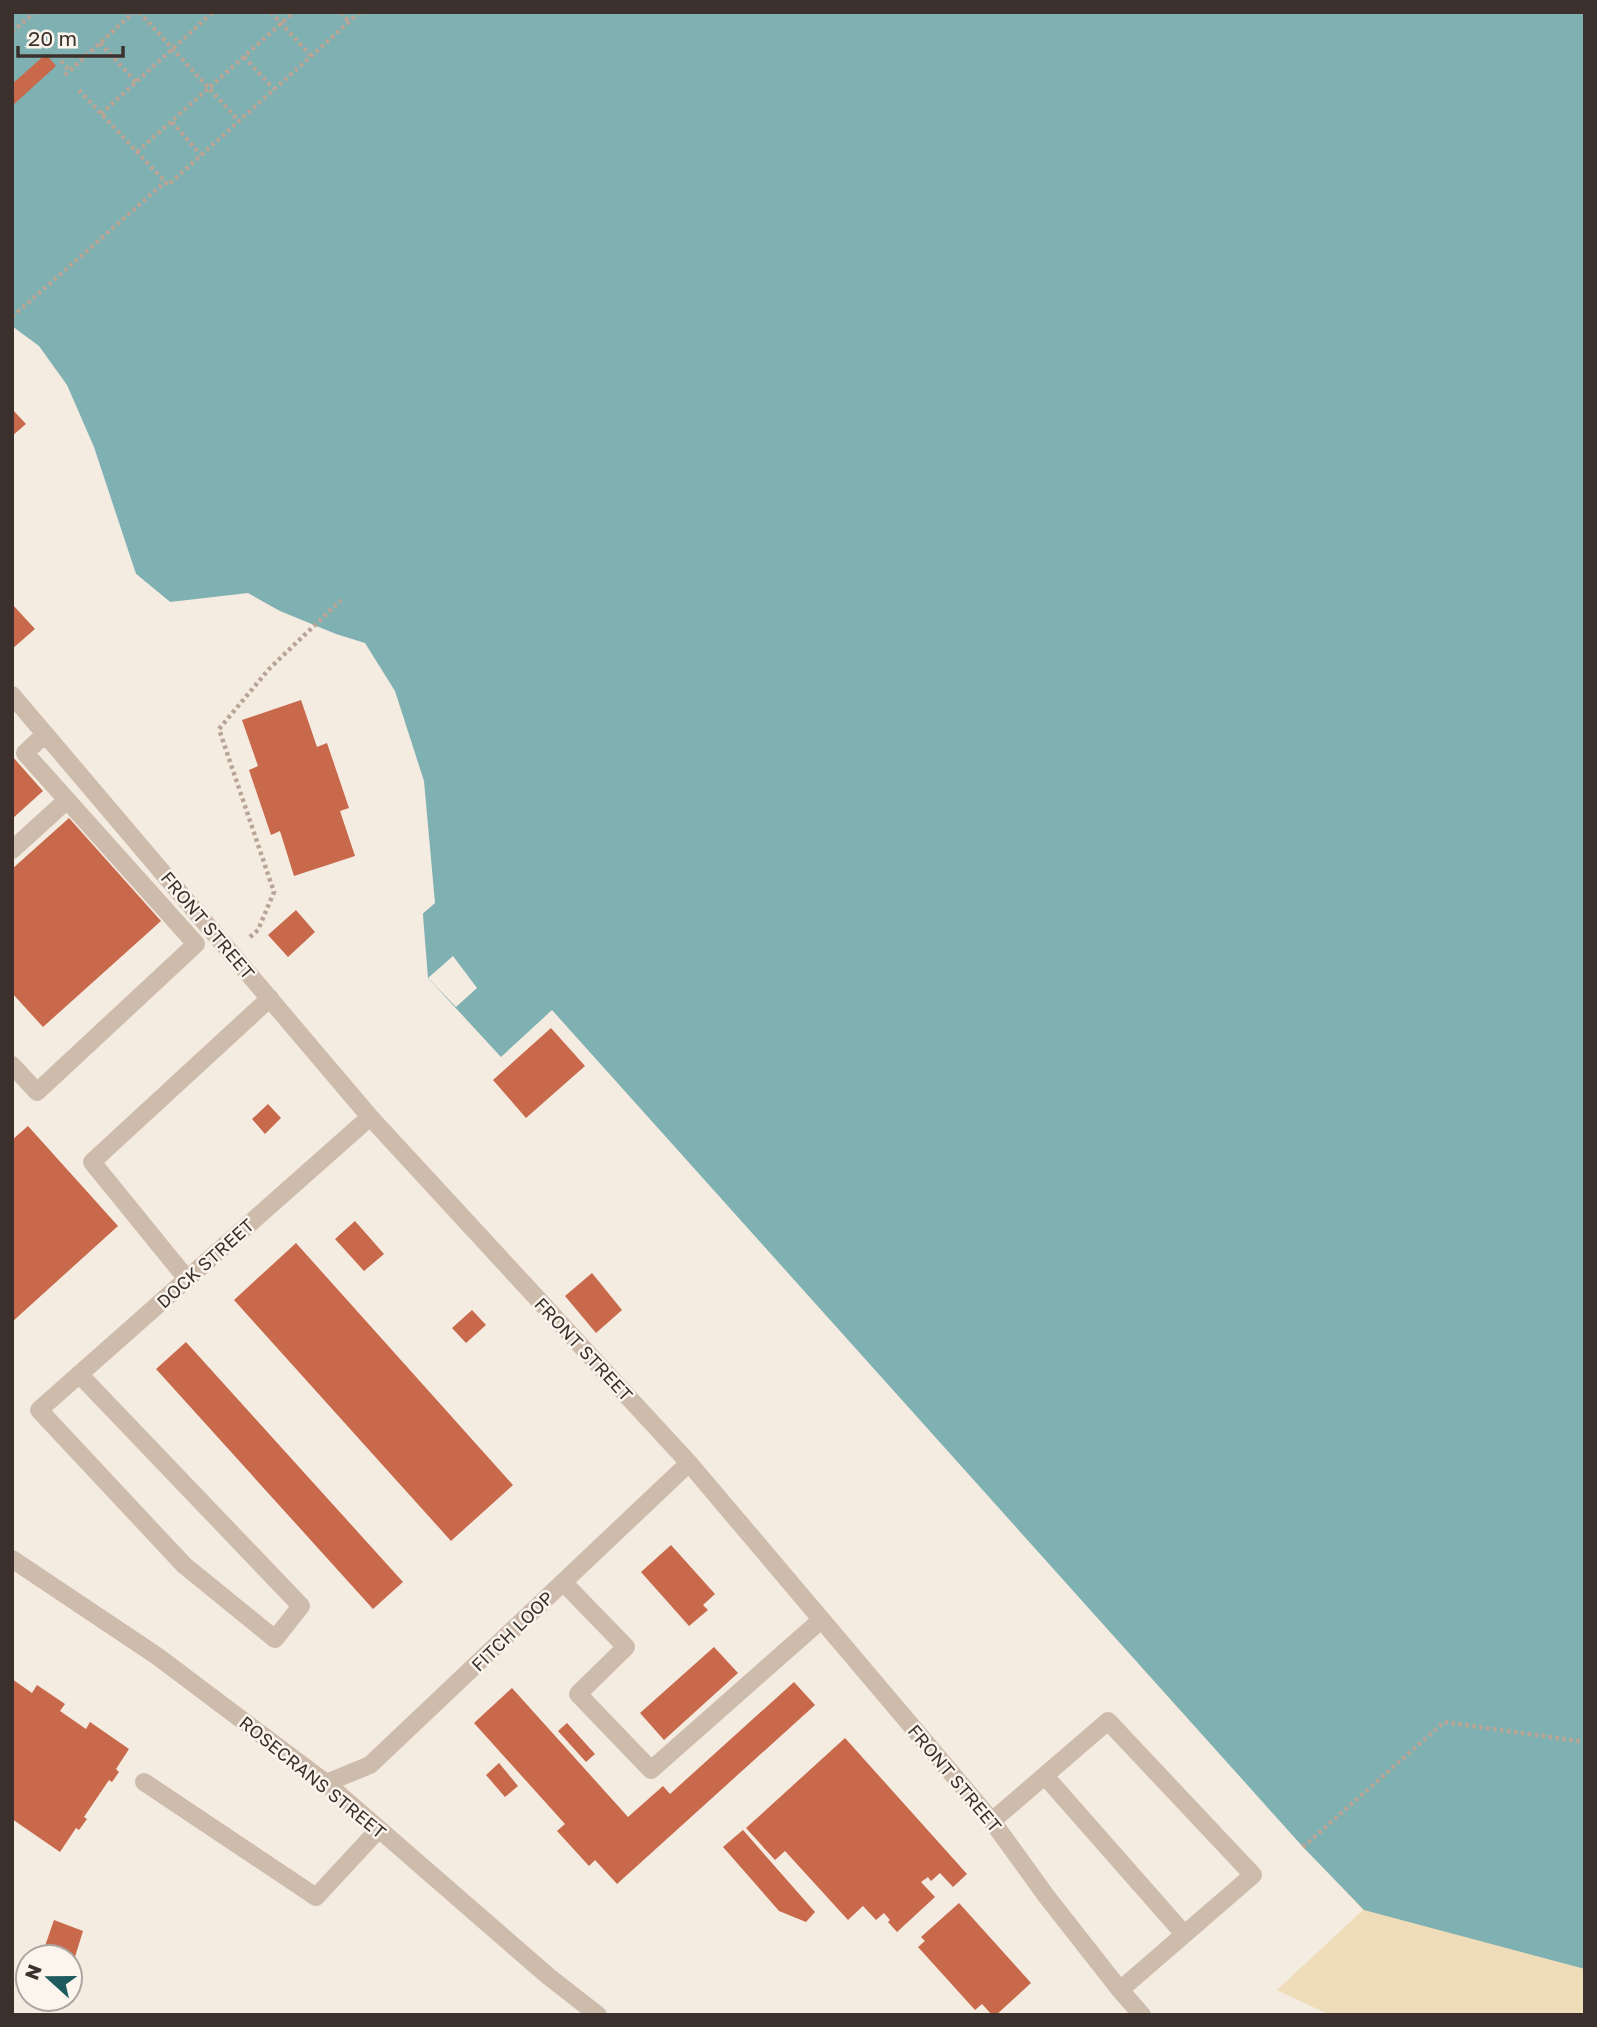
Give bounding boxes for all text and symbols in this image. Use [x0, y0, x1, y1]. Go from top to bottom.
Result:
scale bar [18, 14, 122, 58]
text: 20 m [28, 25, 77, 51]
street label: FRONT STREET [157, 867, 259, 983]
street label: DOCK STREET [152, 1214, 258, 1312]
street label: FRONT STREET [530, 1293, 638, 1405]
street label: FITCH LOOP [466, 1586, 558, 1676]
street label: ROSECRANS STREET [235, 1711, 391, 1843]
street label: FRONT STREET [904, 1720, 1006, 1836]
north arrow [14, 1943, 84, 2013]
text: N [19, 1961, 46, 1983]

